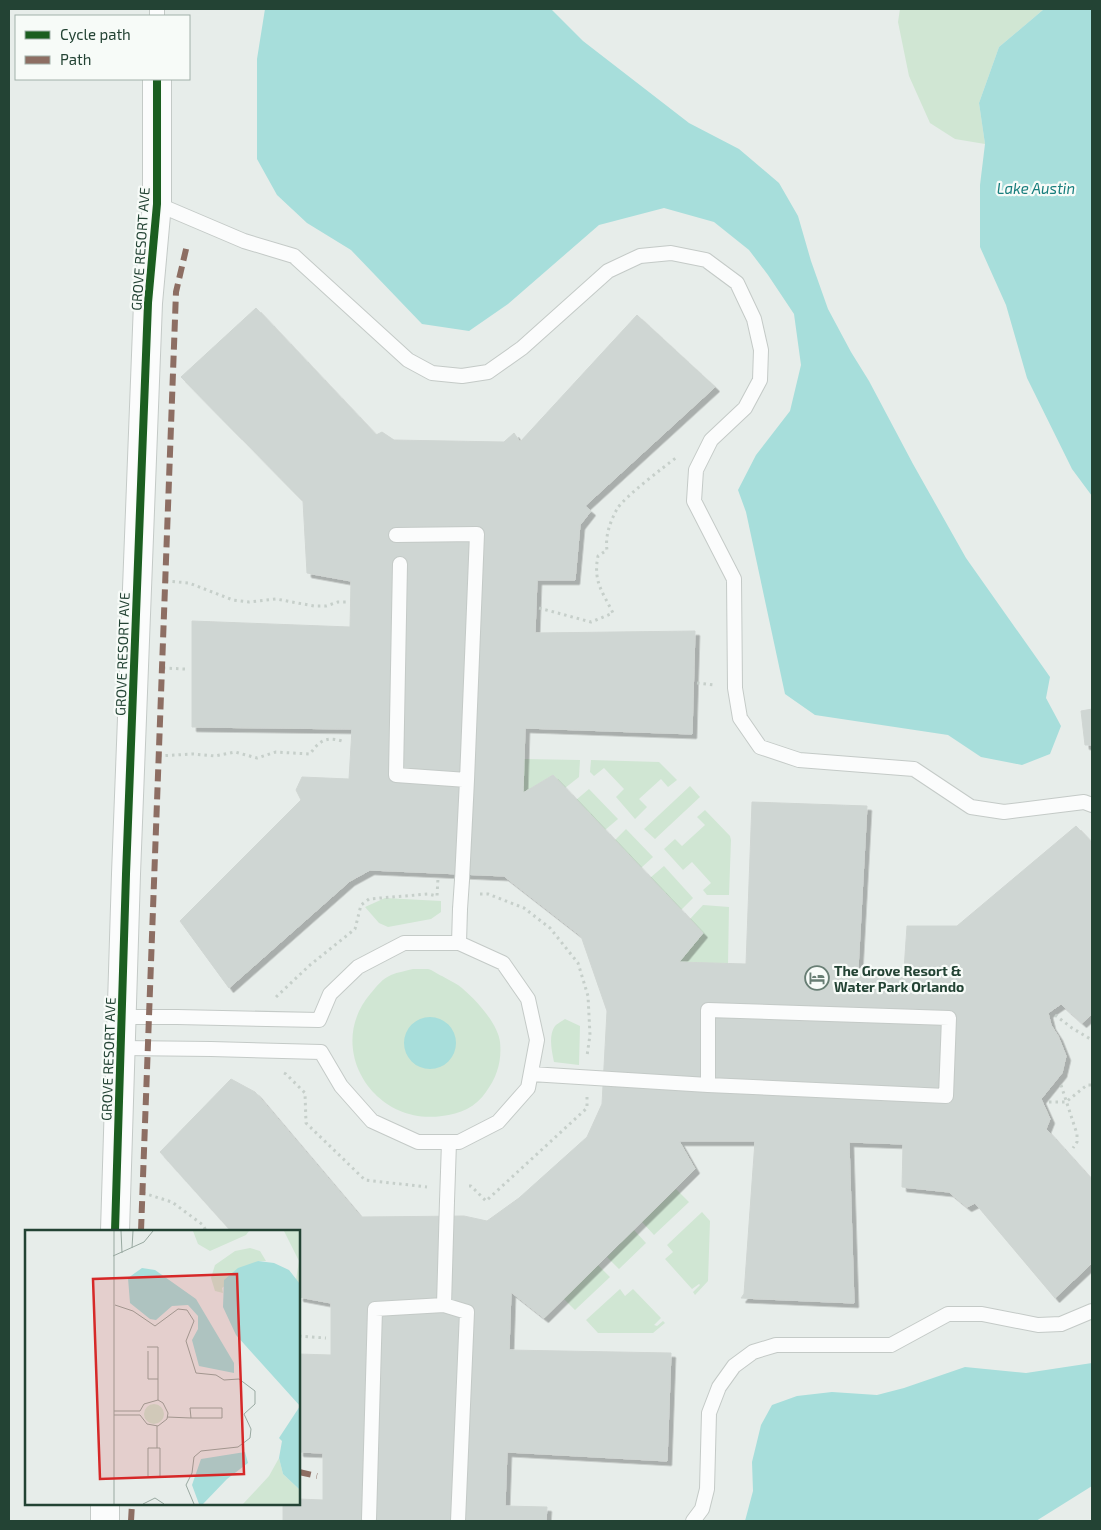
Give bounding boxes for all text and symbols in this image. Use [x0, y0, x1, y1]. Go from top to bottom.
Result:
legend [15, 15, 190, 80]
text: Cycle path [60, 25, 131, 43]
text: Path [60, 50, 91, 68]
water label: Lake Austin [997, 179, 1075, 197]
street label: GROVE RESORT AVE [127, 187, 153, 311]
street label: GROVE RESORT AVE [111, 592, 133, 716]
place label: The Grove Resort & Water Park Orlando [834, 962, 964, 995]
hotel icon: The Grove Resort & Water Park Orlando [804, 965, 830, 991]
street label: GROVE RESORT AVE [97, 997, 119, 1121]
inset map [25, 1230, 300, 1505]

